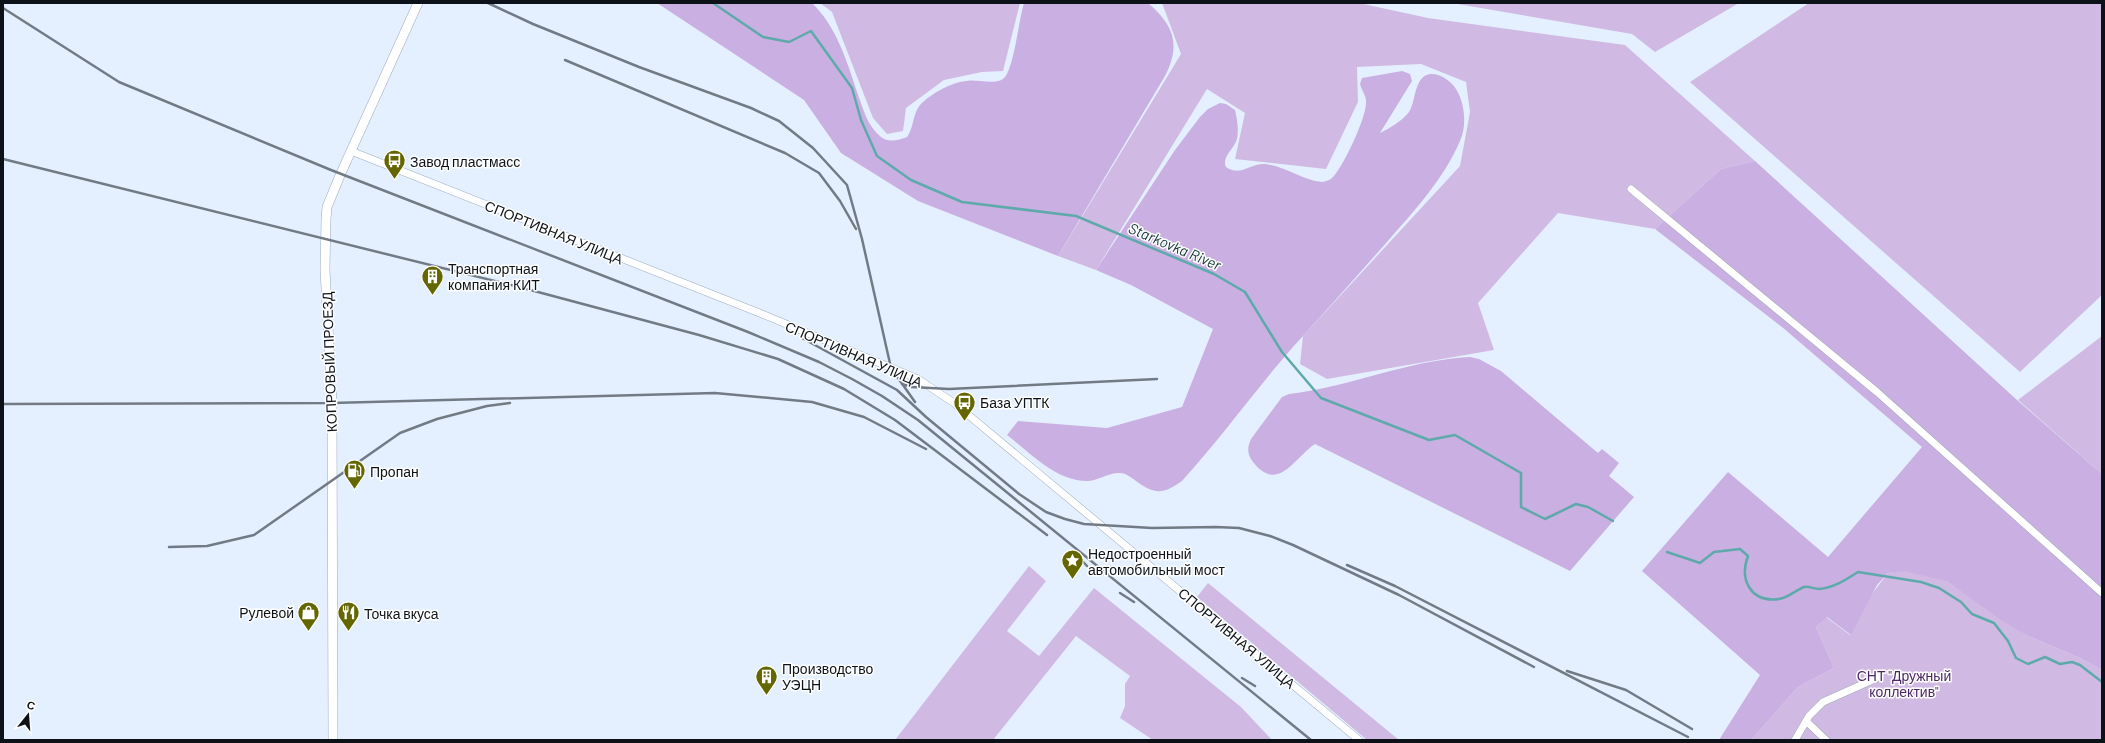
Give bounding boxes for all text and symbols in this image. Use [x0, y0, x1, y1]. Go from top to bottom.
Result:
bus stop icon: Завод пластмасс [381, 148, 407, 181]
place label: Завод пластмасс [410, 153, 520, 170]
street label: СПОРТИВНАЯ УЛИЦА [482, 196, 626, 268]
water label: Starkovka River [1126, 218, 1225, 274]
place label: Транспортная компания КИТ [448, 260, 540, 293]
building icon: Транспортная компания КИТ [420, 263, 446, 296]
street label: КОПРОВЫЙ ПРОЕЗД [318, 291, 340, 432]
street label: СПОРТИВНАЯ УЛИЦА [783, 317, 926, 391]
bus stop icon: База УПТК [952, 389, 978, 422]
place label: База УПТК [980, 394, 1050, 411]
fuel station icon: Пропан [341, 458, 367, 491]
place label: Пропан [370, 463, 419, 480]
place label: Недостроенный автомобильный мост [1088, 545, 1225, 578]
place icon: Недостроенный автомобильный мост [1059, 548, 1085, 581]
street label: СПОРТИВНАЯ УЛИЦА [1175, 584, 1299, 692]
shop icon: Рулевой [296, 599, 322, 632]
restaurant icon: Точка вкуса [335, 600, 361, 633]
place label: Рулевой [239, 604, 294, 621]
place label: Точка вкуса [364, 605, 439, 622]
place label: Производство УЭЦН [782, 660, 873, 693]
building icon: Производство УЭЦН [753, 663, 779, 696]
park label: СНТ "Дружный коллектив" [1857, 667, 1951, 700]
north arrow [8, 695, 48, 735]
text: С [25, 698, 37, 712]

